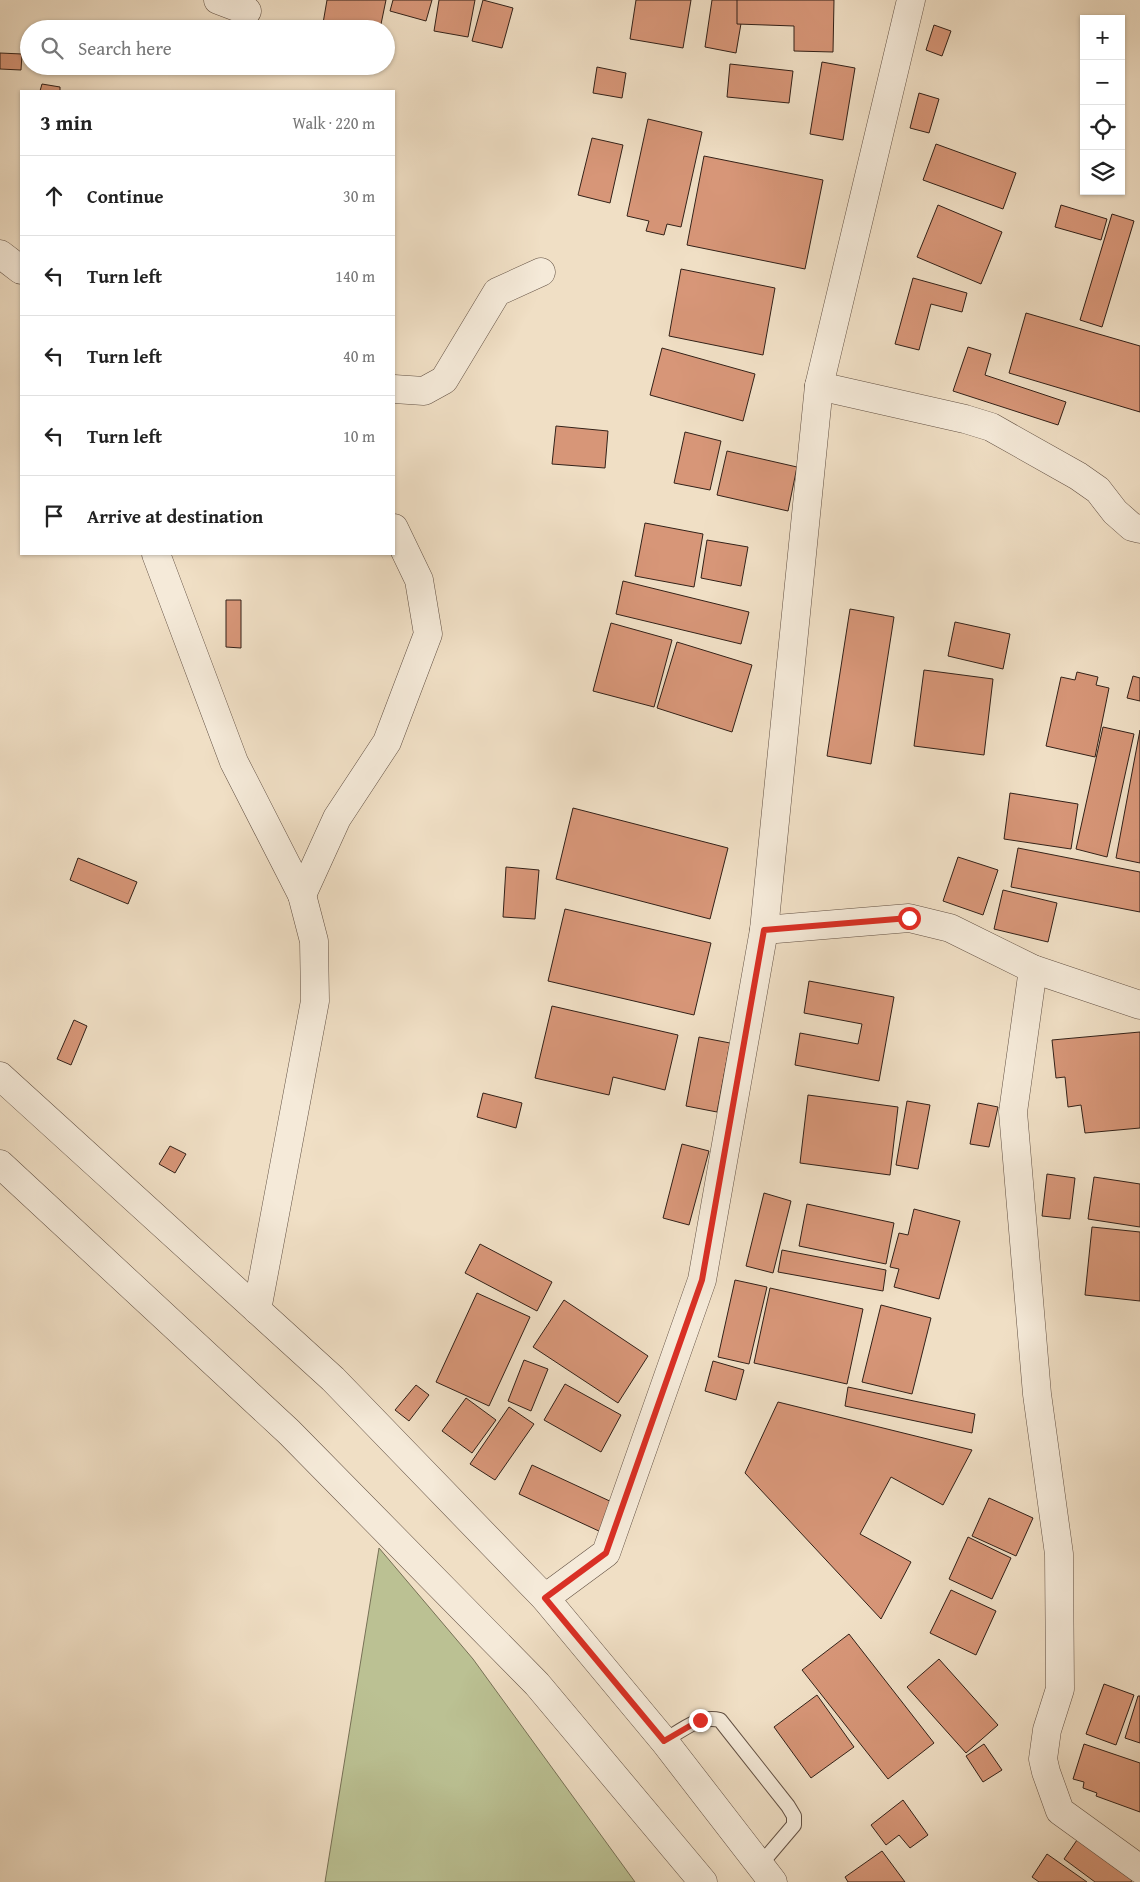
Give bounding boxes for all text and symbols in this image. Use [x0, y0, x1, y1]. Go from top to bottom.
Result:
map controls [1080, 15, 1125, 195]
button: + [1080, 15, 1125, 60]
search box [20, 20, 395, 75]
icon: search [38, 34, 66, 62]
text: Search here [78, 34, 172, 62]
button: − [1080, 60, 1125, 105]
button: locate [1080, 105, 1125, 150]
text: 3 min [40, 107, 92, 138]
text: Walk · 220 m [292, 111, 375, 135]
button: layers [1080, 150, 1125, 195]
icon: ahead [40, 182, 68, 210]
text: Continue [87, 182, 164, 210]
text: 30 m [343, 184, 375, 208]
icon: left [40, 262, 68, 290]
text: Turn left [87, 262, 162, 290]
text: 140 m [335, 264, 375, 288]
icon: left [40, 342, 68, 370]
text: Turn left [87, 342, 162, 370]
text: 40 m [343, 344, 375, 368]
icon: left [40, 422, 68, 450]
text: Turn left [87, 422, 162, 450]
text: 10 m [343, 424, 375, 448]
icon: arrive [40, 502, 68, 530]
text: Arrive at destination [87, 502, 263, 530]
route start [898, 907, 921, 930]
route end [689, 1709, 712, 1732]

